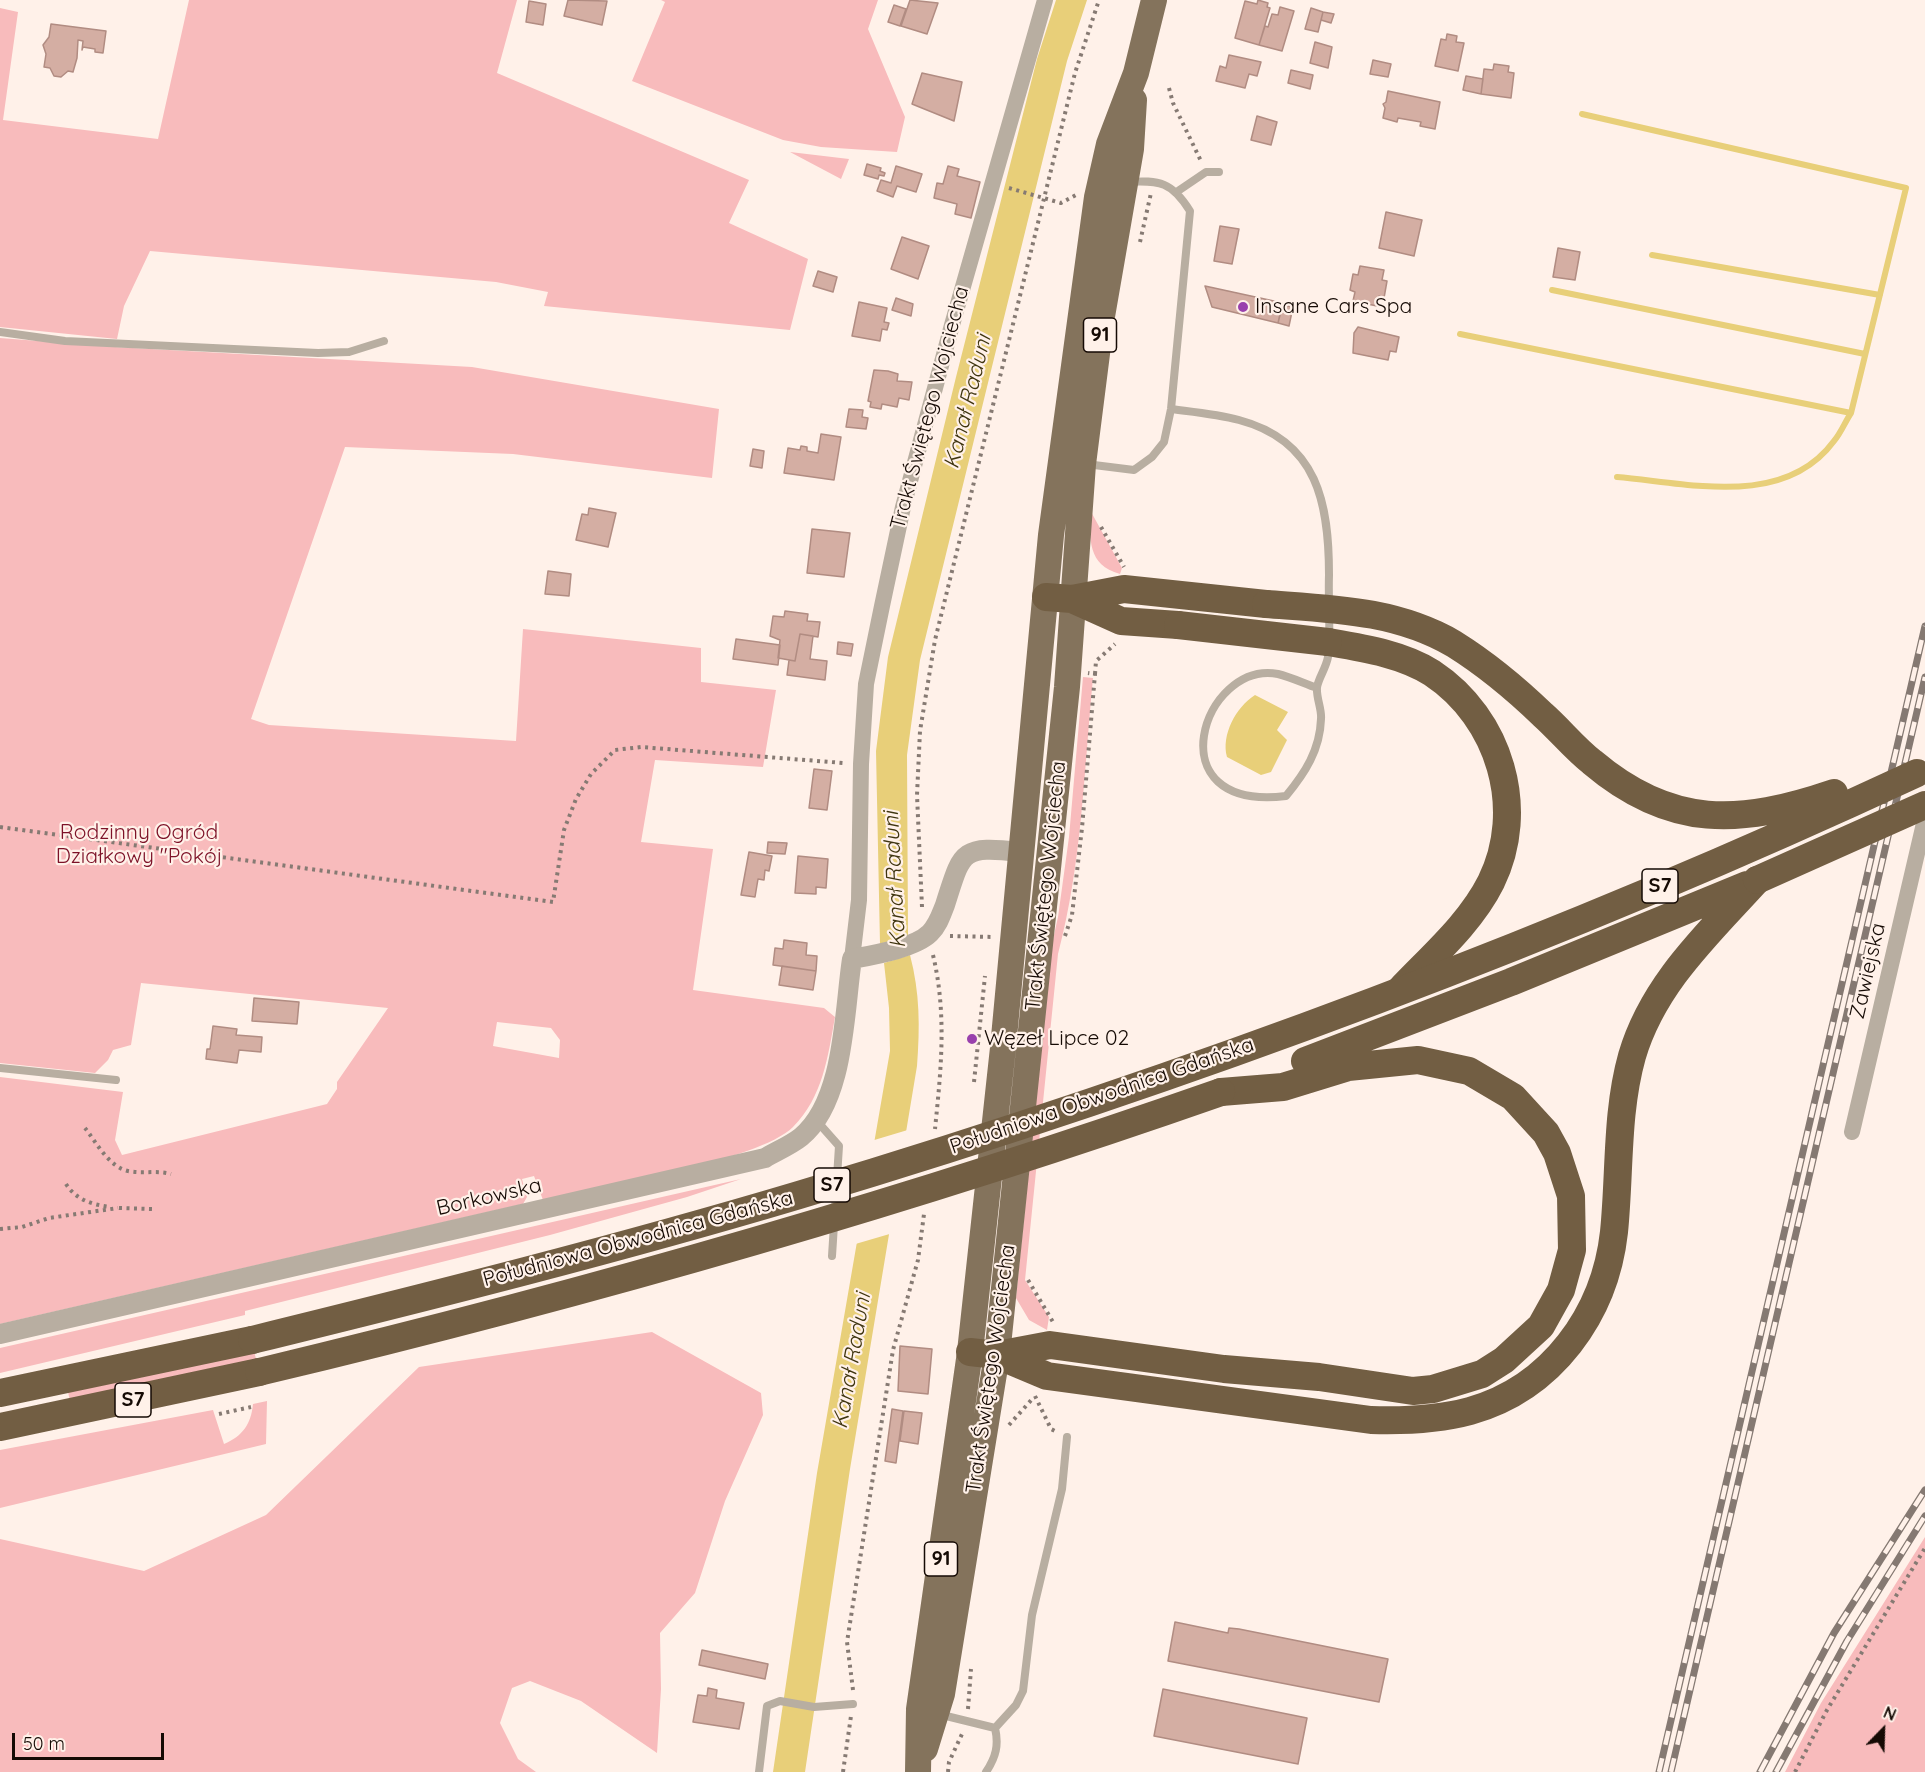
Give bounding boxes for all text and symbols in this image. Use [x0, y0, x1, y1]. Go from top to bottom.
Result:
street label: Trakt Świętego Wojciecha [885, 284, 975, 532]
place label: Insane Cars Spa [1255, 294, 1412, 320]
marker: Insane Cars Spa [1236, 300, 1250, 314]
road number: 91 [1084, 318, 1116, 352]
water label: Kanał Raduni [939, 332, 997, 472]
street label: Trakt Świętego Wojciecha [1020, 760, 1072, 1012]
water label: Kanał Raduni [878, 811, 912, 949]
park label: Rodzinny Ogród Działkowy "Pokój [56, 820, 222, 870]
road number: S7 [1642, 869, 1678, 903]
street label: Zawiejska [1845, 921, 1891, 1021]
place label: Węzeł Lipce 02 [984, 1026, 1129, 1052]
street label: Południowa Obwodnica Gdańska [947, 1032, 1257, 1160]
marker: Węzeł Lipce 02 [965, 1032, 979, 1046]
road number: S7 [814, 1168, 850, 1202]
street label: Borkowska [434, 1173, 544, 1221]
street label: Południowa Obwodnica Gdańska [480, 1185, 796, 1293]
street label: Trakt Świętego Wojciecha [961, 1243, 1021, 1495]
water label: Kanał Raduni [827, 1291, 877, 1431]
road number: S7 [115, 1383, 151, 1417]
road number: 91 [924, 1542, 958, 1576]
north arrow [1853, 1700, 1913, 1760]
text: N [1881, 1702, 1899, 1725]
scale bar [15, 1721, 166, 1759]
text: 50 m [23, 1732, 65, 1755]

